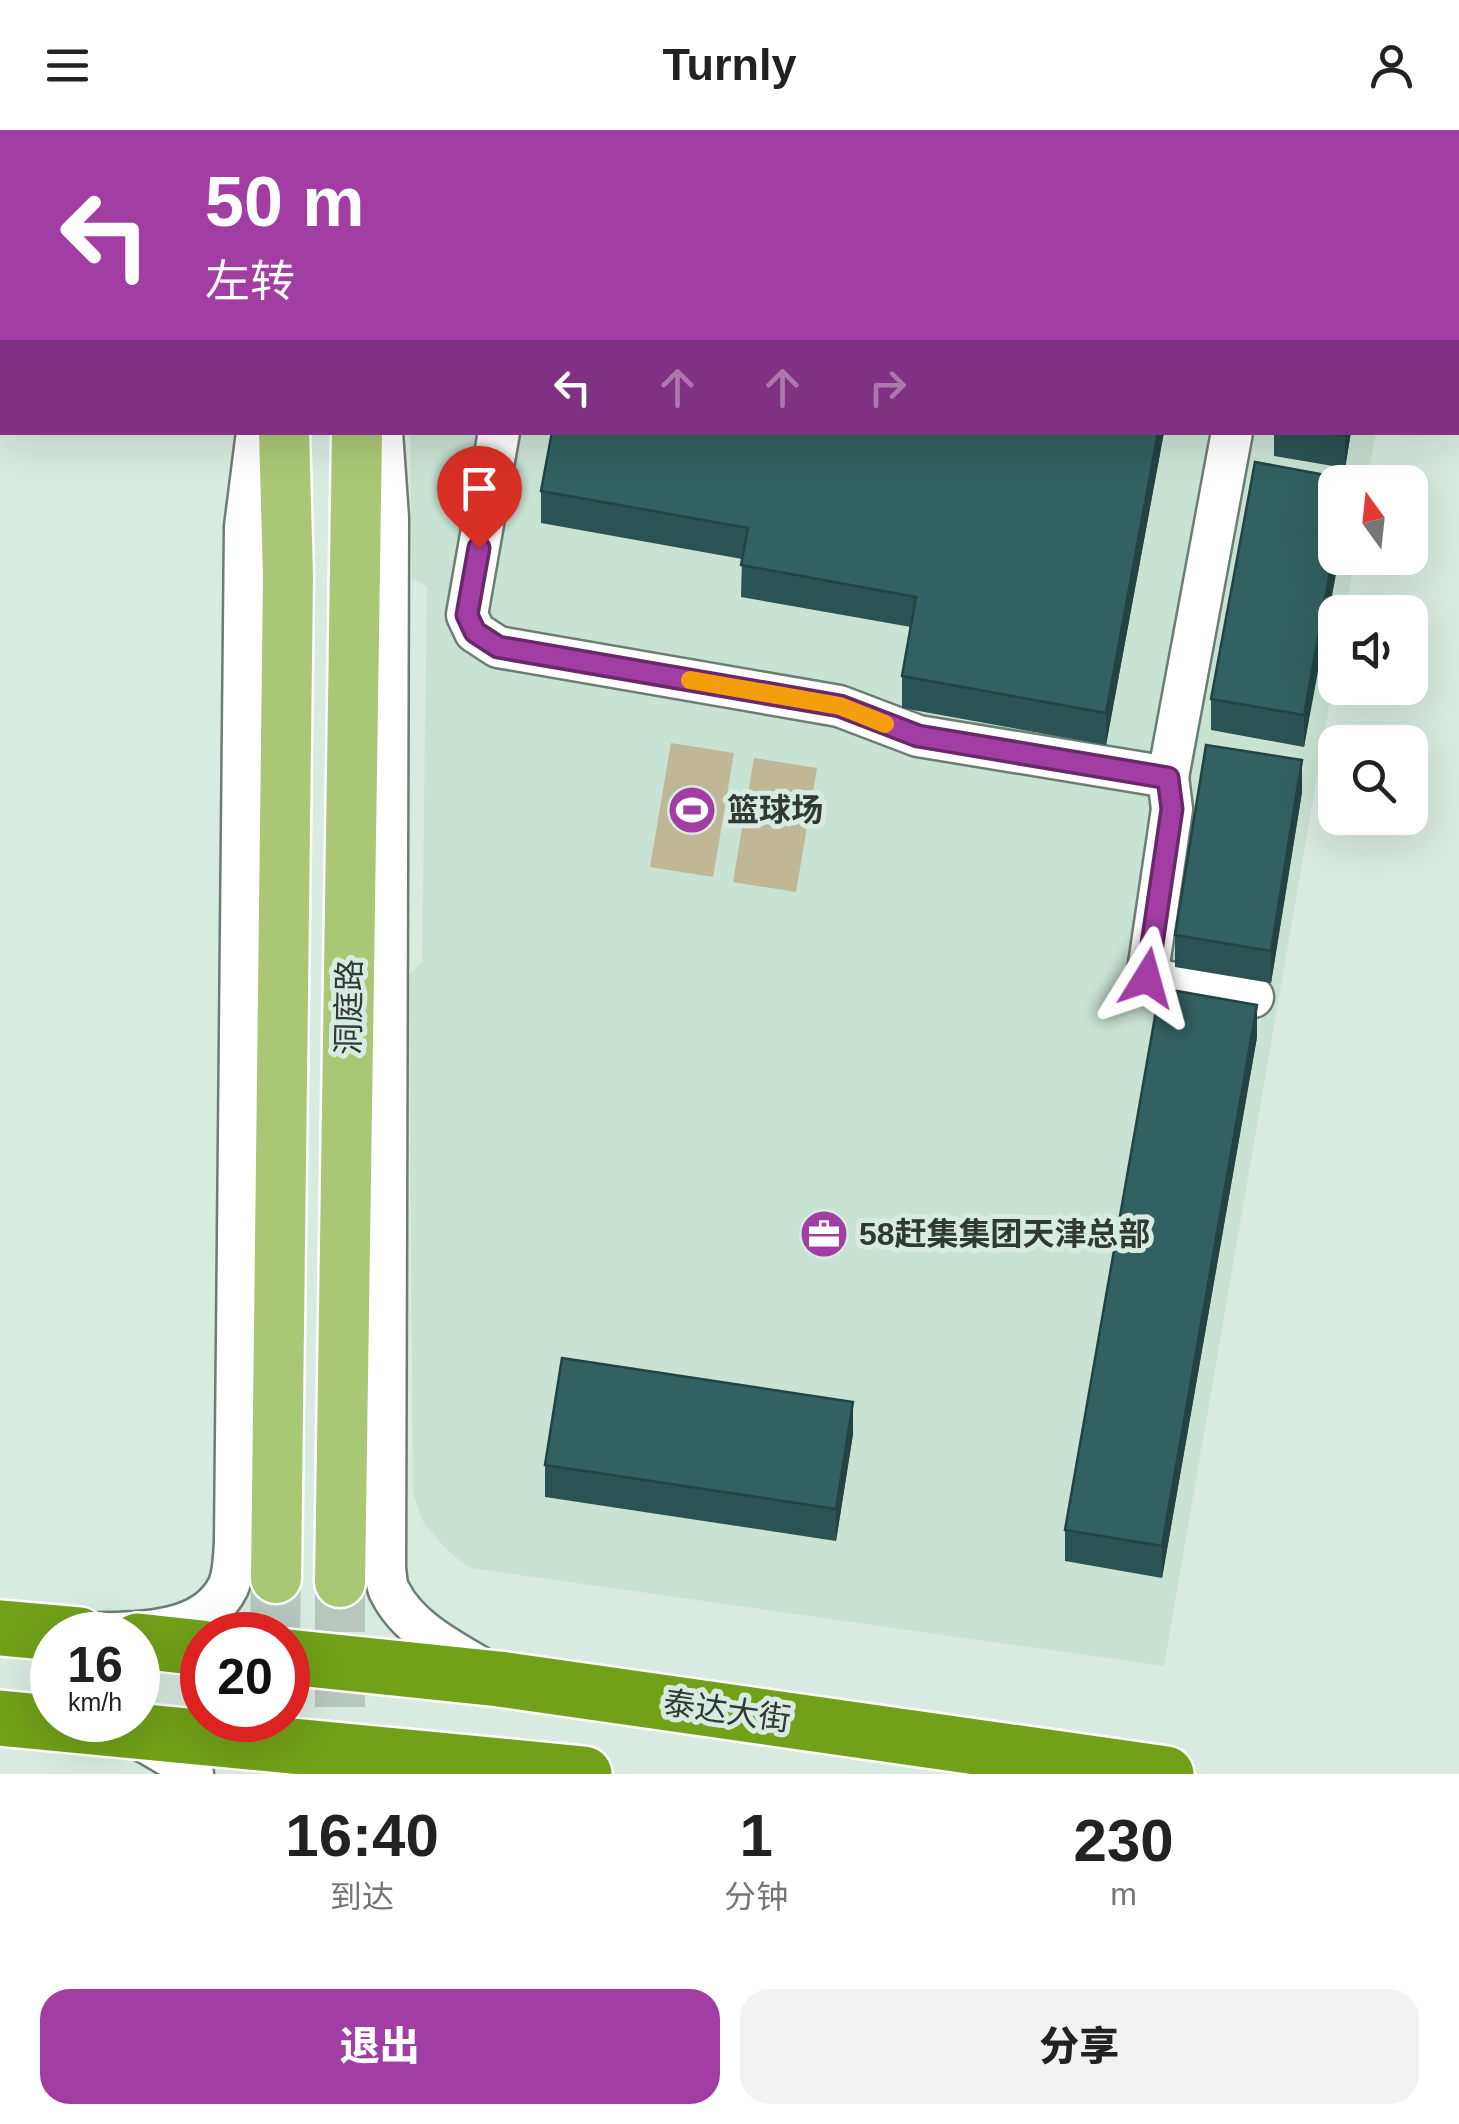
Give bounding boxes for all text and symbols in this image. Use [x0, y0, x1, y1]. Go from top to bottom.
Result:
icon: menu [40, 38, 95, 93]
icon: person [1364, 38, 1419, 93]
text: Turnly [662, 39, 797, 90]
text: 50 m [205, 163, 365, 241]
icon: left [40, 170, 170, 300]
text: 左转 [205, 256, 295, 307]
icon: left [545, 360, 600, 415]
icon: ahead [650, 360, 705, 415]
icon: ahead [755, 360, 810, 415]
icon: right [860, 360, 915, 415]
pin [437, 446, 522, 549]
icon: arrive [452, 461, 507, 516]
north arrow [1318, 465, 1428, 575]
map controls [1318, 465, 1428, 835]
button: sound [1318, 595, 1428, 705]
button: search [1318, 725, 1428, 835]
sports icon: 篮球场 [666, 784, 718, 836]
place label: 篮球场 [727, 792, 823, 828]
position arrow [1095, 926, 1199, 1030]
street label: 洞庭路 [330, 959, 368, 1055]
office icon: 58赶集集团天津总部 [798, 1208, 850, 1260]
place label: 58赶集集团天津总部 [859, 1216, 1151, 1252]
speed limit sign: 20 [180, 1612, 310, 1742]
text: 16 [67, 1637, 123, 1693]
street label: 泰达大街 [661, 1684, 793, 1738]
text: km/h [68, 1688, 122, 1716]
text: 16:40 [285, 1802, 439, 1869]
text: 1 [739, 1802, 773, 1869]
text: 230 [1074, 1807, 1174, 1874]
text: m [1110, 1876, 1137, 1912]
text: 到达 [330, 1879, 394, 1915]
text: 分钟 [724, 1879, 788, 1915]
button: 退出 [40, 1989, 720, 2104]
button: 分享 [740, 1989, 1419, 2104]

